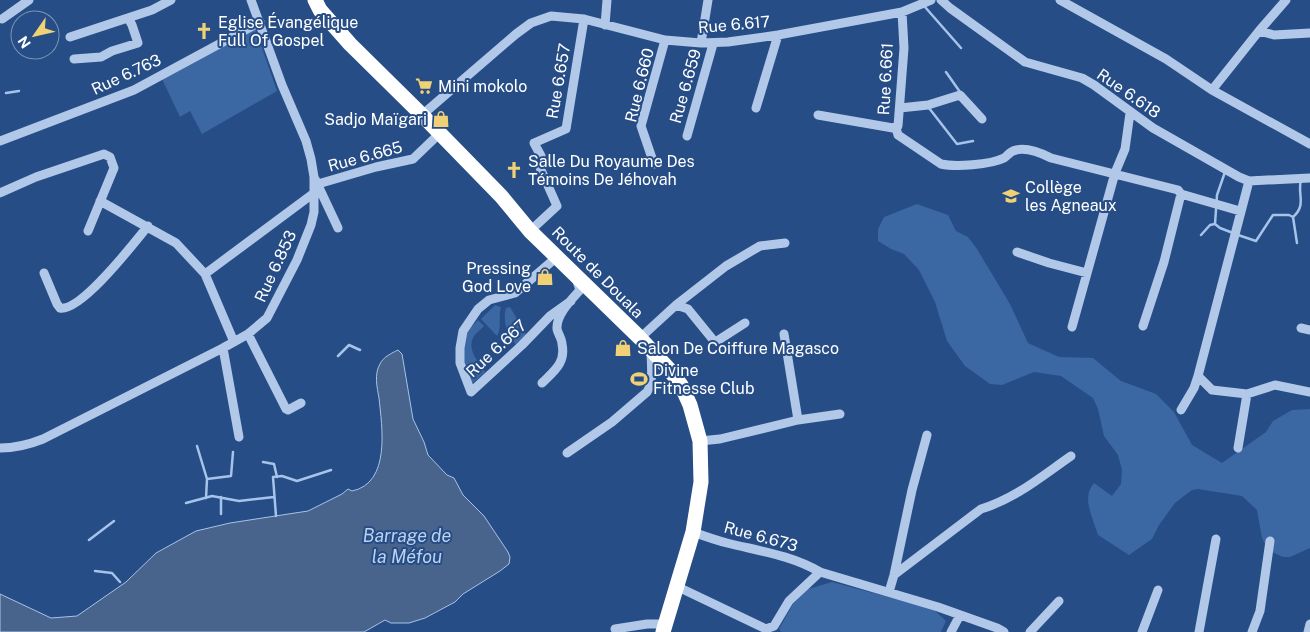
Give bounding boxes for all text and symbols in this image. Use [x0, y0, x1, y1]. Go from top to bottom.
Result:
north arrow [10, 10, 60, 60]
place label: Eglise Évangélique Full Of Gospel [218, 12, 358, 50]
street label: Rue 6.617 [697, 12, 771, 37]
church icon: Eglise Évangélique Full Of Gospel [194, 21, 214, 41]
text: N [15, 33, 34, 51]
street label: Rue 6.657 [543, 42, 574, 120]
street label: Rue 6.661 [874, 42, 897, 116]
street label: Rue 6.660 [621, 46, 658, 124]
street label: Rue 6.659 [666, 47, 705, 126]
street label: Rue 6.763 [88, 50, 164, 99]
street label: Rue 6.618 [1093, 65, 1164, 122]
supermarket icon: Mini mokolo [414, 76, 434, 96]
place label: Mini mokolo [438, 77, 527, 96]
shop icon: Sadjo Maïgari [431, 109, 451, 129]
place label: Sadjo Maïgari [324, 110, 427, 129]
street label: Rue 6.665 [326, 137, 405, 176]
place label: Salle Du Royaume Des Témoins De Jéhovah [528, 152, 695, 189]
church icon: Salle Du Royaume Des Témoins De Jéhovah [504, 160, 524, 180]
place label: Collège les Agneaux [1025, 178, 1117, 215]
school or university icon: Collège les Agneaux [1001, 186, 1021, 206]
street label: Route de Douala [548, 223, 647, 322]
street label: Rue 6.853 [251, 227, 300, 305]
place label: Pressing God Love [462, 259, 531, 296]
shop icon: Pressing God Love [535, 267, 555, 287]
street label: Rue 6.667 [462, 316, 530, 381]
shop icon: Salon De Coiffure Magasco [613, 338, 633, 358]
place label: Salon De Coiffure Magasco [637, 339, 839, 358]
place label: Divine Fitnesse Club [653, 361, 754, 398]
sports icon: Divine Fitnesse Club [629, 369, 649, 389]
street label: Rue 6.673 [722, 518, 800, 555]
water label: Barrage de la Méfou [363, 525, 451, 567]

